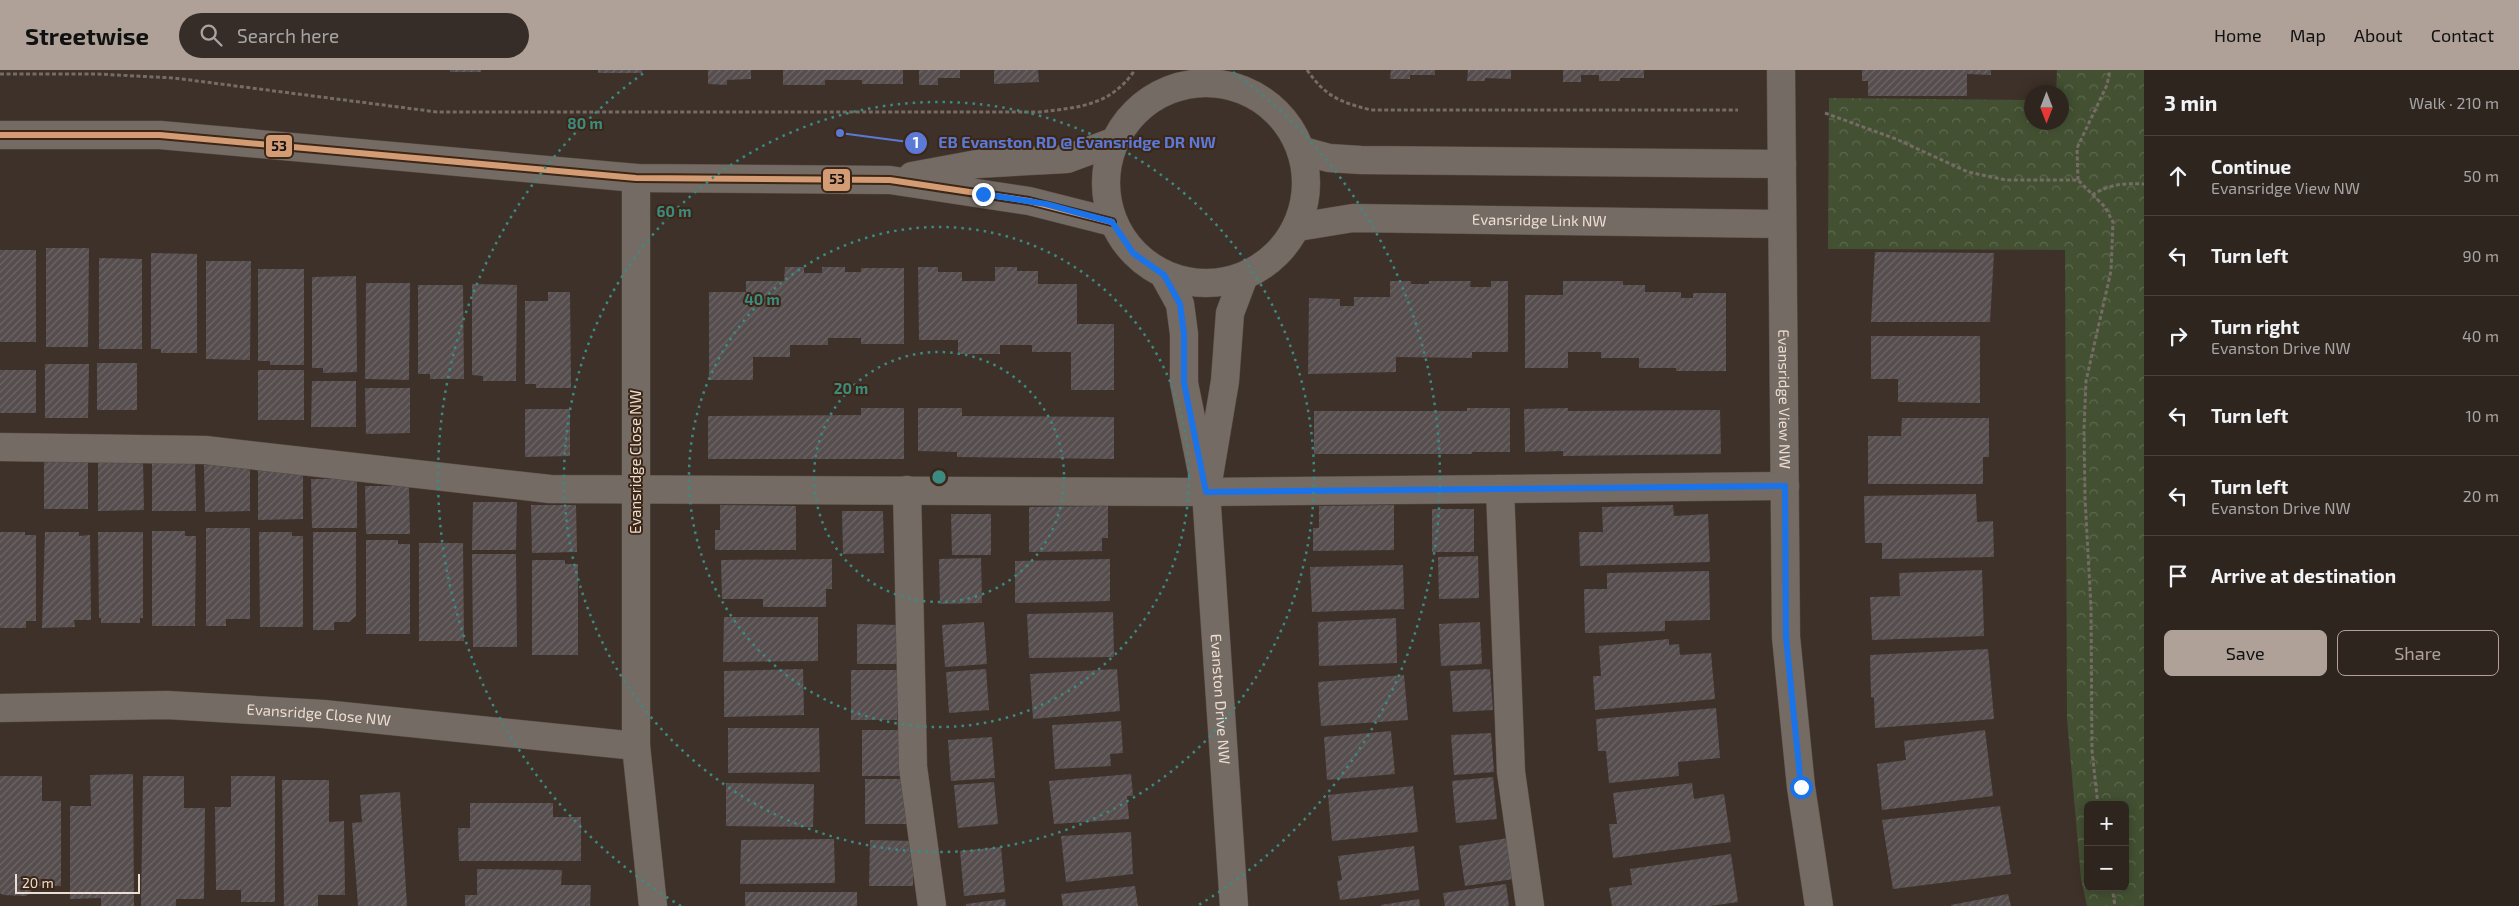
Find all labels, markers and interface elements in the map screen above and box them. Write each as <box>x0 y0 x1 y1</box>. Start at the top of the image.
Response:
search box <box>179 13 529 58</box>
text: Streetwise <box>25 21 149 50</box>
icon: search <box>197 21 225 49</box>
text: Search here <box>237 24 339 47</box>
text: Home <box>2214 24 2262 46</box>
text: Map <box>2290 24 2326 46</box>
text: About <box>2354 24 2403 46</box>
text: Contact <box>2431 24 2494 46</box>
north arrow <box>2024 85 2069 130</box>
text: 3 min <box>2164 90 2217 115</box>
text: Walk · 210 m <box>2409 93 2499 112</box>
text: 80 m <box>567 114 603 132</box>
callout: EB Evanston RD @ Evansridge DR NW <box>903 127 1226 158</box>
text: EB Evanston RD @ Evansridge DR NW <box>938 132 1216 151</box>
text: 1 <box>913 133 919 151</box>
line badge: 53 <box>265 134 293 158</box>
text: 53 <box>271 137 287 154</box>
text: Continue <box>2211 155 2291 178</box>
icon: ahead <box>2164 162 2192 190</box>
text: 50 m <box>2463 166 2499 185</box>
line badge: 53 <box>822 168 851 192</box>
text: 53 <box>829 170 845 187</box>
text: Evansridge View NW <box>2211 178 2360 197</box>
route end <box>972 183 995 206</box>
text: 60 m <box>657 202 691 220</box>
street label: Evansridge Link NW <box>1472 210 1607 230</box>
icon: left <box>2164 242 2192 270</box>
text: Turn left <box>2211 244 2288 267</box>
text: 90 m <box>2463 246 2499 265</box>
text: 40 m <box>744 290 780 308</box>
text: Turn right <box>2211 315 2299 338</box>
icon: right <box>2164 322 2192 350</box>
text: 40 m <box>2462 326 2499 345</box>
street label: Evansridge View NW <box>1775 329 1795 469</box>
text: Evanston Drive NW <box>2211 338 2351 357</box>
text: 20 m <box>834 379 868 397</box>
street label: Evansridge Close NW <box>626 390 644 534</box>
icon: left <box>2164 402 2192 430</box>
text: Turn left <box>2211 404 2288 427</box>
text: 10 m <box>2465 406 2499 425</box>
centre of rings <box>930 468 948 486</box>
text: Turn left <box>2211 475 2288 498</box>
icon: left <box>2164 482 2192 510</box>
text: 20 m <box>2463 486 2499 505</box>
text: Evanston Drive NW <box>2211 498 2351 517</box>
icon: arrive <box>2164 562 2192 590</box>
text: Arrive at destination <box>2211 564 2396 587</box>
button: Save <box>2164 630 2327 676</box>
button: Share <box>2337 630 2499 676</box>
street label: Evanston Drive NW <box>1208 633 1234 765</box>
street label: Evansridge Close NW <box>246 700 392 729</box>
route start <box>1790 776 1813 799</box>
map controls <box>2084 801 2129 891</box>
button: + <box>2084 801 2129 846</box>
button: − <box>2084 846 2129 891</box>
scale bar <box>15 871 140 894</box>
text: 20 m <box>22 874 54 891</box>

